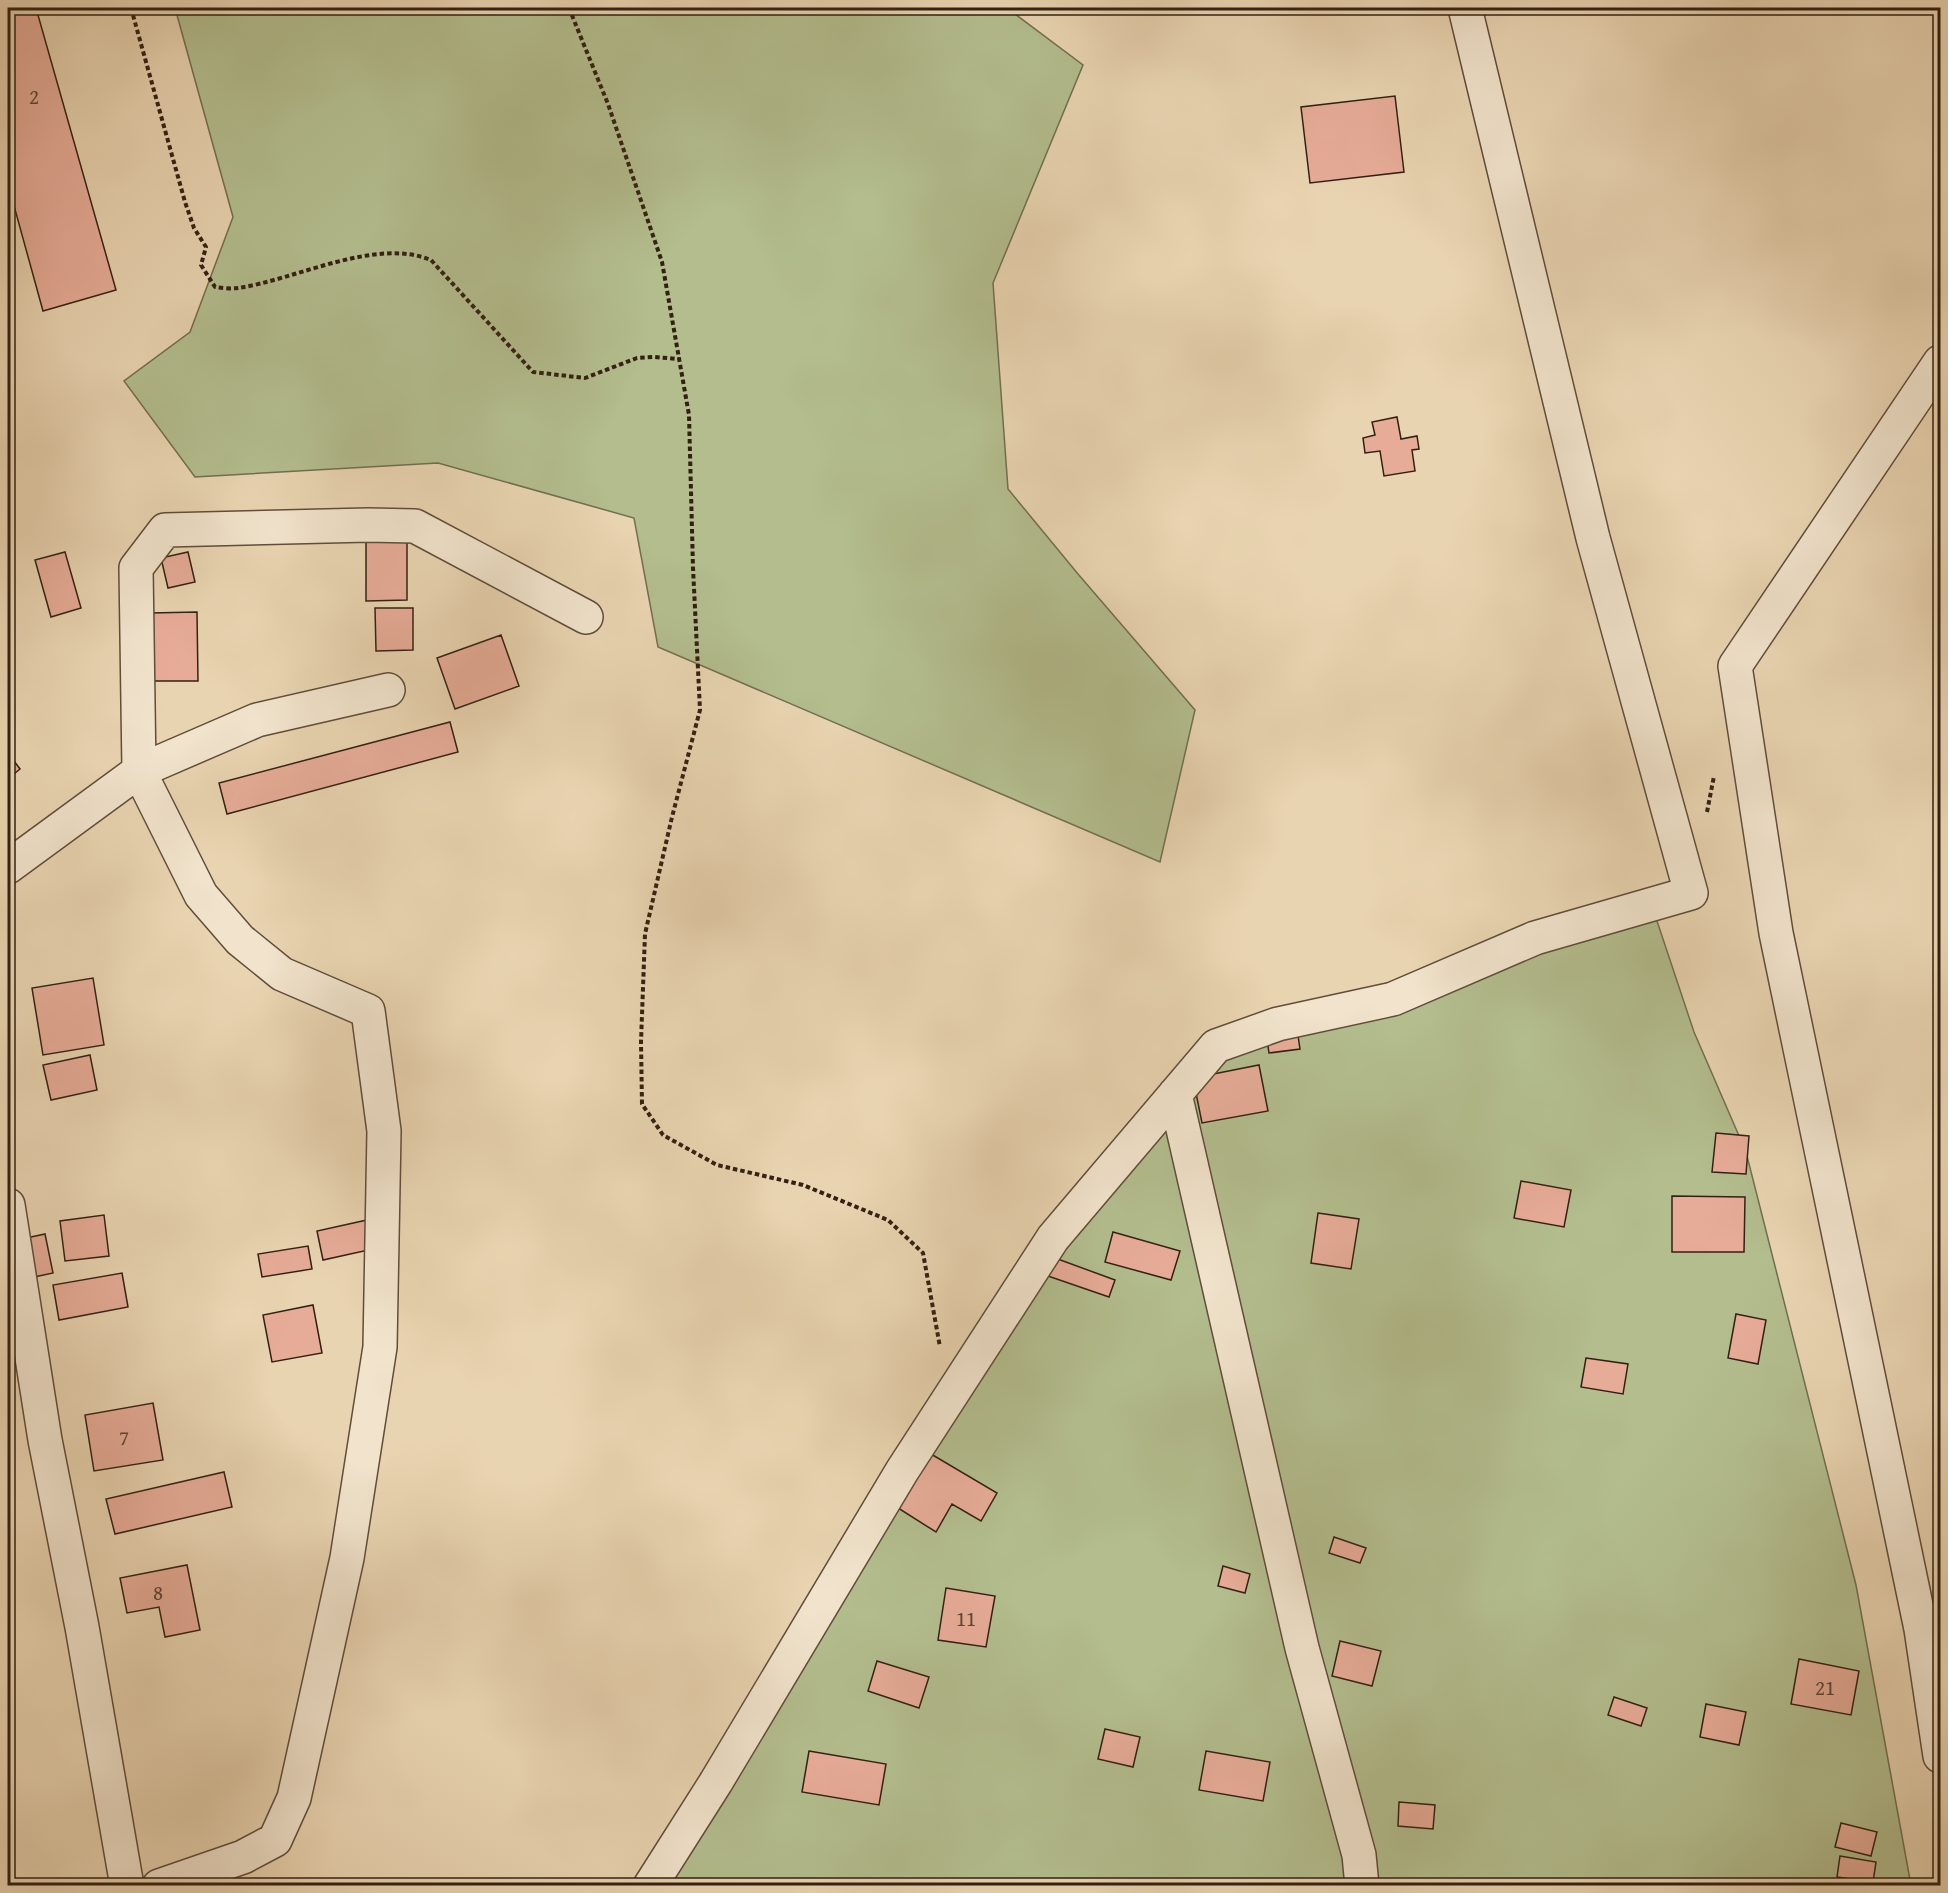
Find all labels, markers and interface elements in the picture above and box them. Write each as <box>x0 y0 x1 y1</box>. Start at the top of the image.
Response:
house number: 2 <box>29 81 39 112</box>
house number: 7 <box>119 1422 129 1453</box>
house number: 8 <box>153 1577 163 1608</box>
house number: 11 <box>956 1603 976 1634</box>
house number: 21 <box>1815 1672 1835 1703</box>

